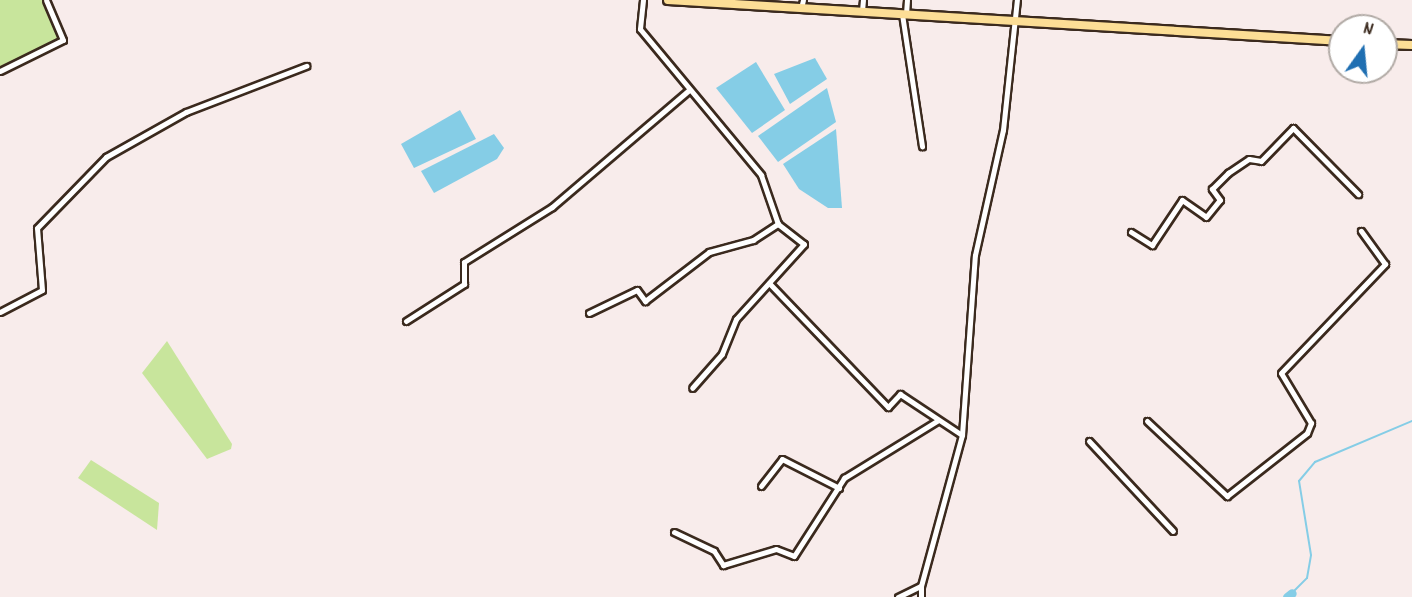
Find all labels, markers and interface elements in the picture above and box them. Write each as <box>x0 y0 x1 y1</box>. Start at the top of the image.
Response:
north arrow <box>1328 14 1398 84</box>
text: N <box>1360 16 1376 44</box>

